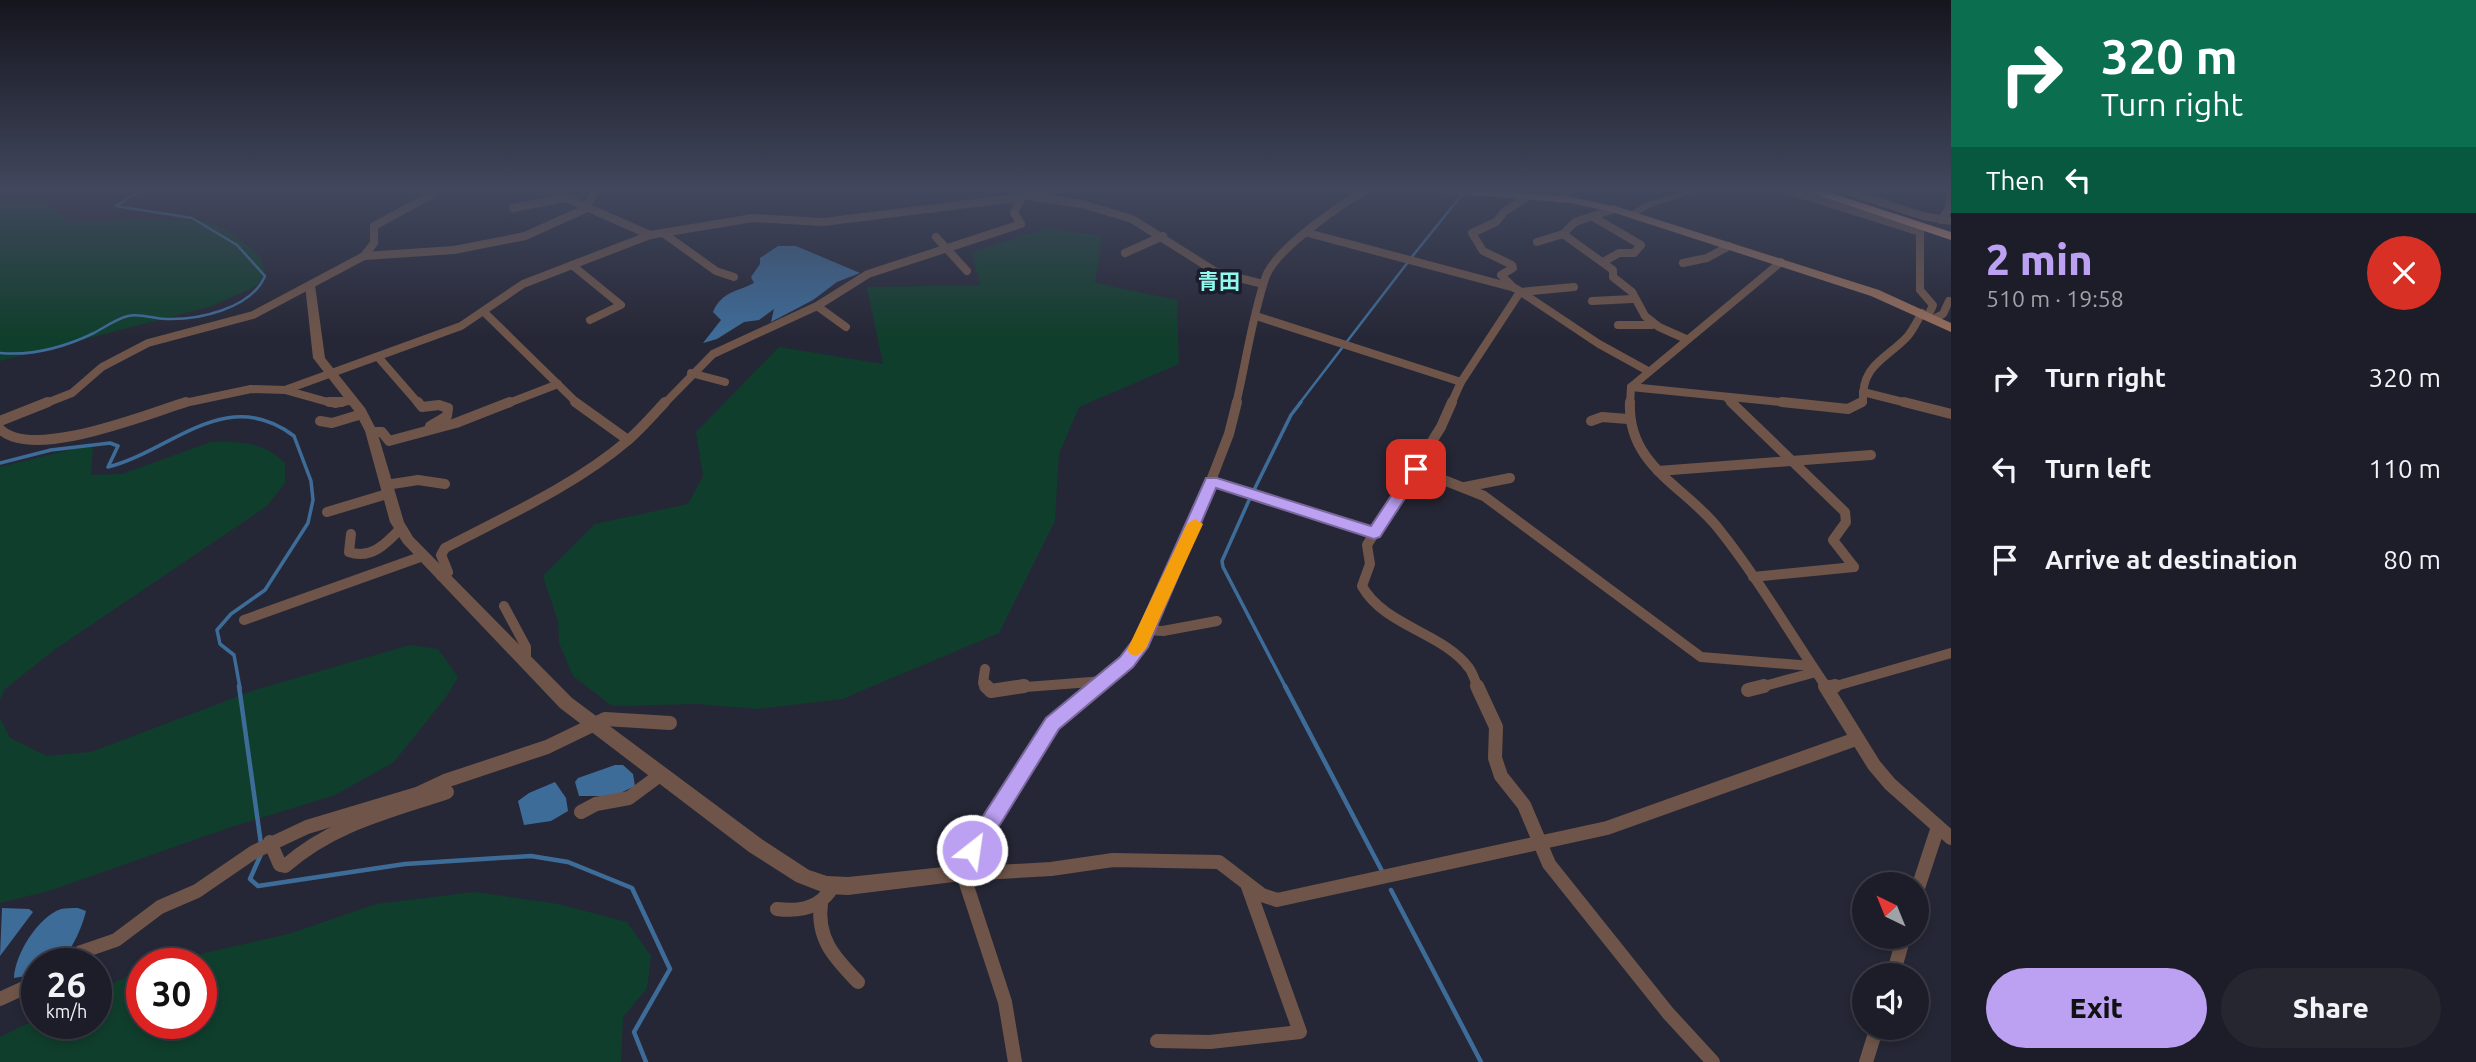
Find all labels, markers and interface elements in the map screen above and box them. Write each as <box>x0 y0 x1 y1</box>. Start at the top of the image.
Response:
icon: right <box>1986 28 2077 119</box>
text: 320 m <box>2101 28 2238 83</box>
text: Turn right <box>2101 86 2243 122</box>
icon: left <box>2059 161 2097 199</box>
text: Then <box>1986 166 2045 195</box>
text: 2 min <box>1986 236 2093 283</box>
button: close <box>2367 236 2441 310</box>
district label: 青田 <box>1198 269 1240 293</box>
text: 510 m · 19:58 <box>1986 286 2124 311</box>
icon: right <box>1986 359 2024 397</box>
text: Turn right <box>2045 363 2166 392</box>
text: 320 m <box>2369 363 2441 392</box>
pin <box>1386 439 1446 499</box>
icon: arrive <box>1397 450 1435 488</box>
icon: left <box>1986 450 2024 488</box>
text: Turn left <box>2045 454 2151 483</box>
text: 110 m <box>2369 454 2441 483</box>
icon: arrive <box>1986 541 2024 579</box>
text: Arrive at destination <box>2045 545 2298 574</box>
text: 80 m <box>2383 545 2441 574</box>
position arrow <box>935 813 1009 887</box>
north arrow <box>1852 872 1928 948</box>
map controls <box>1852 872 1929 1040</box>
speed limit sign: 30 <box>126 948 217 1039</box>
button: sound <box>1852 963 1929 1040</box>
text: 26 <box>47 964 86 1004</box>
button: Exit <box>1986 968 2207 1048</box>
button: Share <box>2221 968 2441 1048</box>
text: km/h <box>46 1001 87 1021</box>

